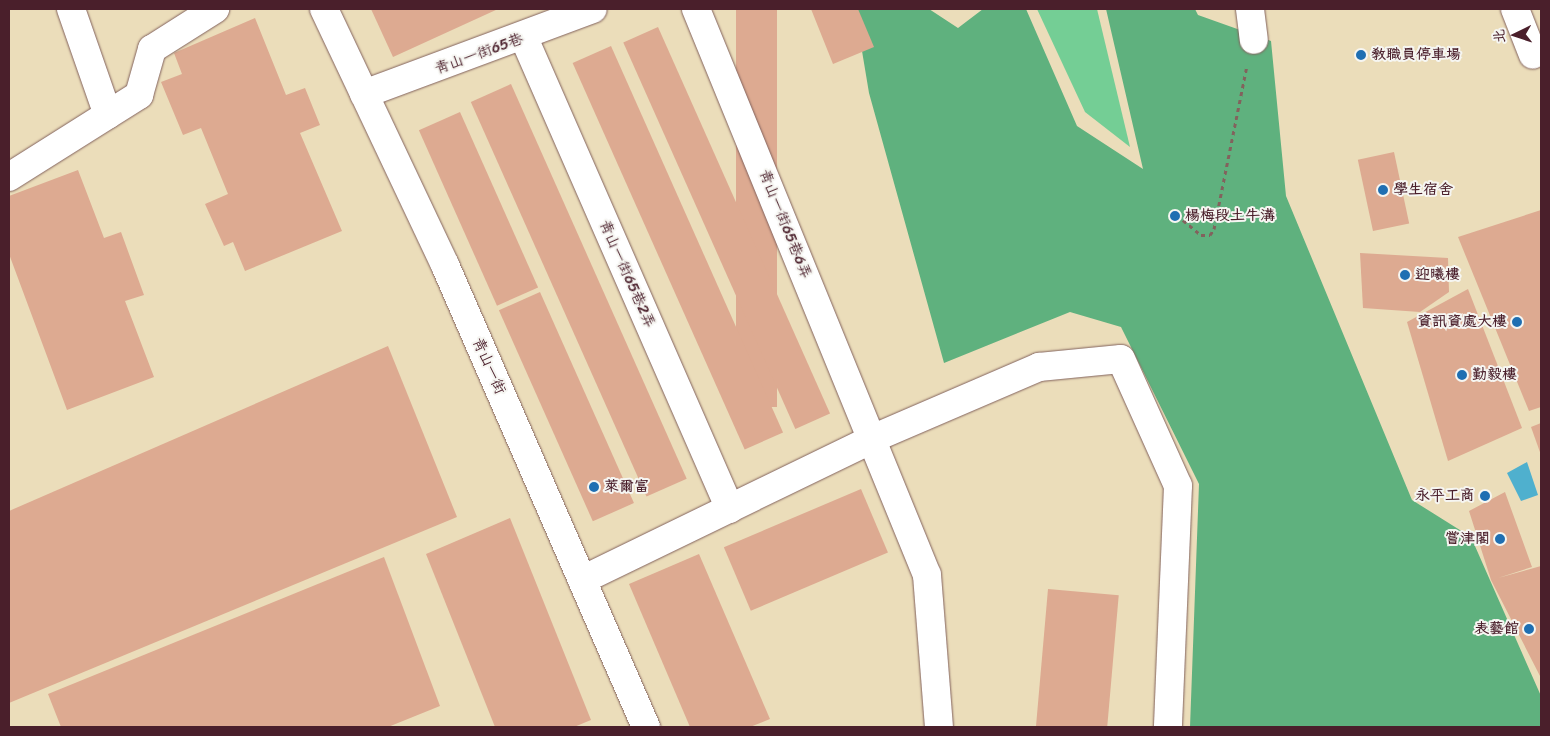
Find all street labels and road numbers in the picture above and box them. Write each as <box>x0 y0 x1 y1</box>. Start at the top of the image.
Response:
street label: 青山一街65巷 <box>432 30 526 78</box>
street label: 青山一街65巷6弄 <box>755 167 815 281</box>
street label: 青山一街65巷2弄 <box>595 217 659 331</box>
street label: 青山一街 <box>469 335 509 397</box>

